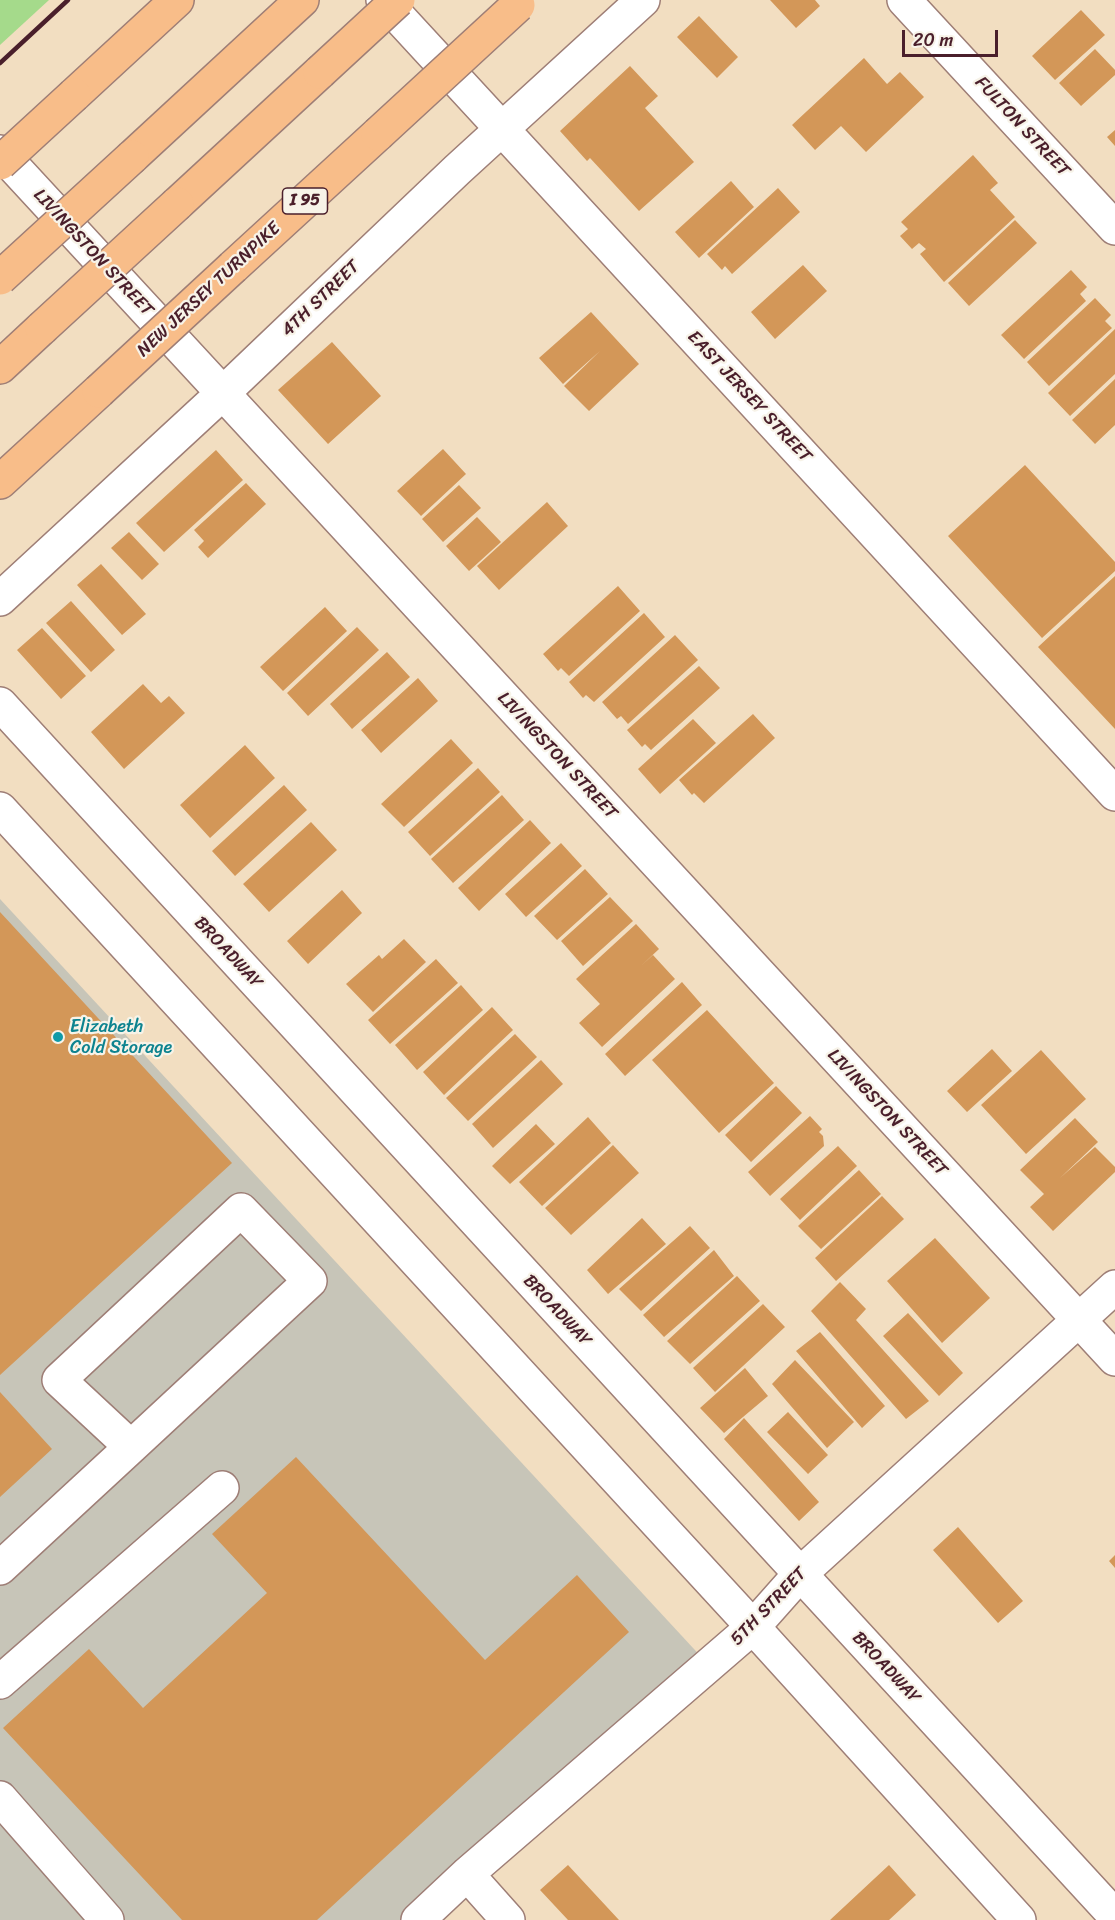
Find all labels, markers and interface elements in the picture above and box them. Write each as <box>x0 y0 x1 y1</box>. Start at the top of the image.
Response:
scale bar <box>905 18 1001 56</box>
text: 20 m <box>913 24 953 56</box>
street label: FULTON STREET <box>970 72 1074 182</box>
street label: LIVINGSTON STREET <box>28 185 158 321</box>
road number: I 95 <box>282 188 328 214</box>
street label: NEW JERSEY TURNPIKE <box>133 218 285 362</box>
street label: 4TH STREET <box>277 256 365 342</box>
street label: EAST JERSEY STREET <box>682 327 816 467</box>
street label: LIVINGSTON STREET <box>492 688 622 824</box>
street label: BROADWAY <box>189 913 267 993</box>
place label: Elizabeth Cold Storage <box>70 1016 172 1058</box>
marker: Elizabeth Cold Storage <box>51 1030 65 1044</box>
street label: LIVINGSTON STREET <box>822 1045 952 1181</box>
street label: BROADWAY <box>518 1271 596 1351</box>
street label: 5TH STREET <box>726 1564 812 1650</box>
street label: BROADWAY <box>847 1628 925 1708</box>

